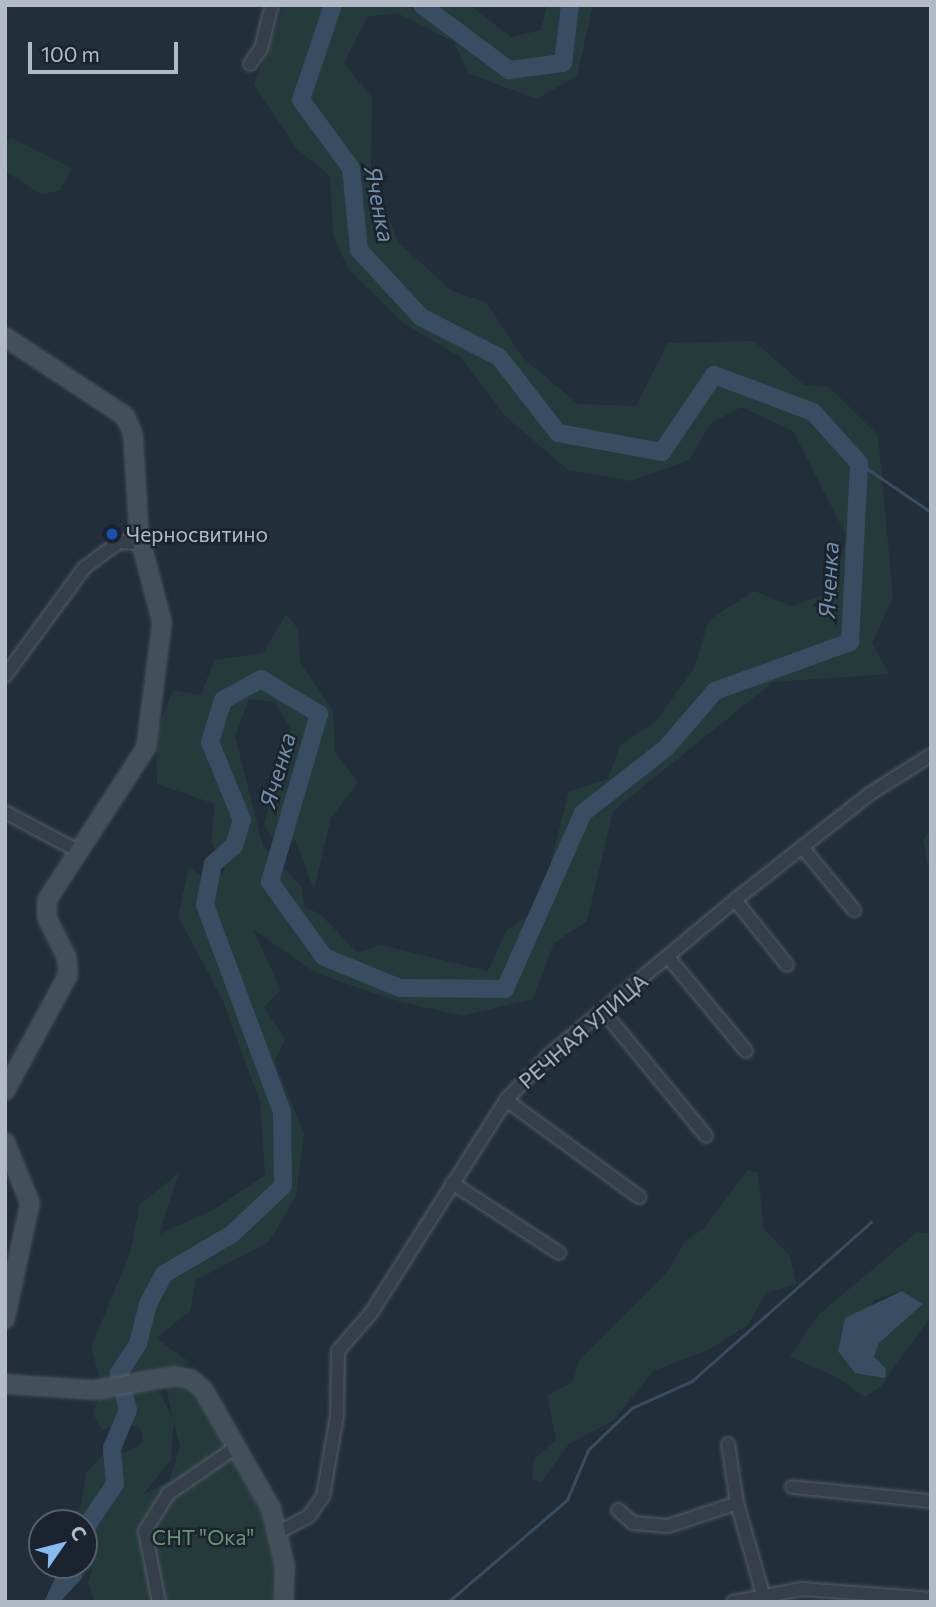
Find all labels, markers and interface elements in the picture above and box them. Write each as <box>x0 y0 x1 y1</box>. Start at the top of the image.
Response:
scale bar <box>32 28 182 72</box>
text: 100 m <box>41 41 100 66</box>
water label: Яченка <box>359 164 401 244</box>
place label: Черносвитино <box>126 521 268 547</box>
marker: Черносвитино <box>104 526 120 542</box>
water label: Яченка <box>812 541 844 619</box>
water label: Яченка <box>253 729 301 811</box>
street label: РЕЧНАЯ УЛИЦА <box>513 968 653 1094</box>
north arrow <box>28 1509 98 1579</box>
text: С <box>66 1521 92 1545</box>
park label: СНТ "Ока" <box>152 1524 254 1550</box>

